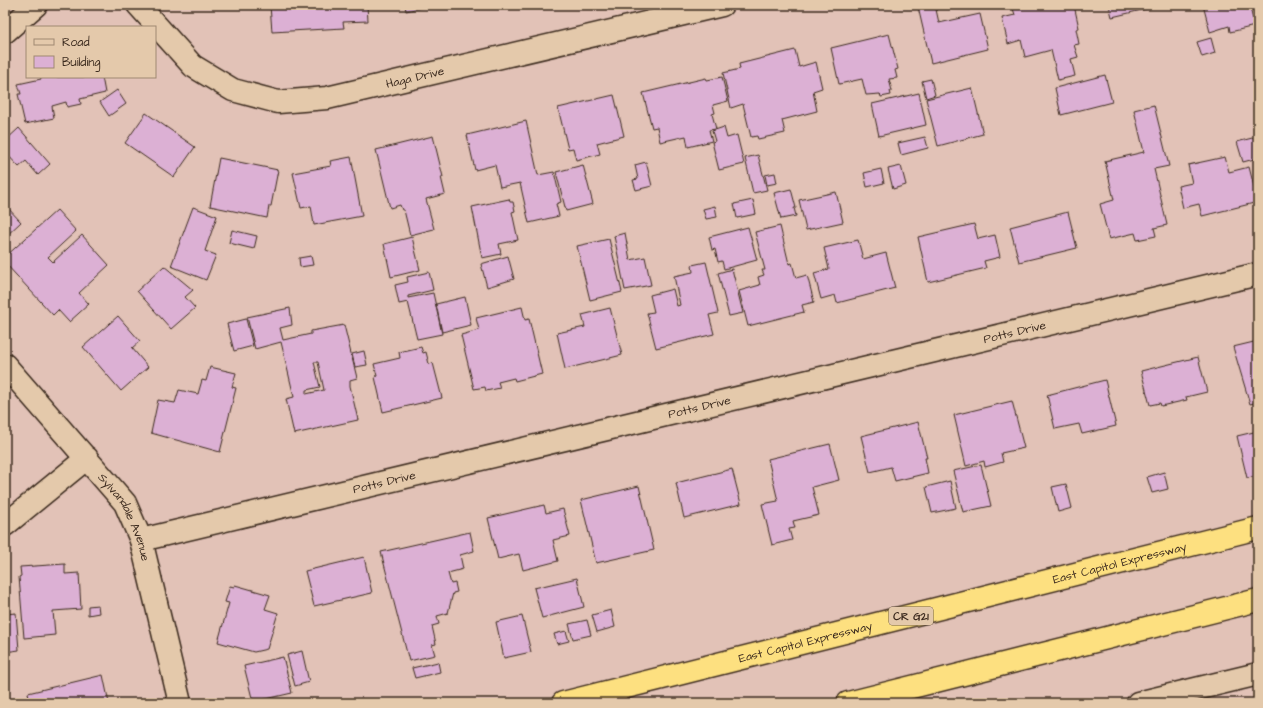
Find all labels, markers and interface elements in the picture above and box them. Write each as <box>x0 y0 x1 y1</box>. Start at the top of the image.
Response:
legend <box>26 26 156 78</box>
text: Road <box>62 34 90 51</box>
text: Building <box>62 54 100 72</box>
street label: Haga Drive <box>384 62 446 92</box>
street label: Potts Drive <box>982 316 1048 348</box>
street label: Potts Drive <box>666 391 733 423</box>
street label: Potts Drive <box>351 466 418 498</box>
street label: Sylvandale Avenue <box>94 469 154 563</box>
street label: East Capitol Expressway <box>1051 538 1189 588</box>
road number: CR G21 <box>889 607 933 625</box>
street label: East Capitol Expressway <box>737 617 875 667</box>

